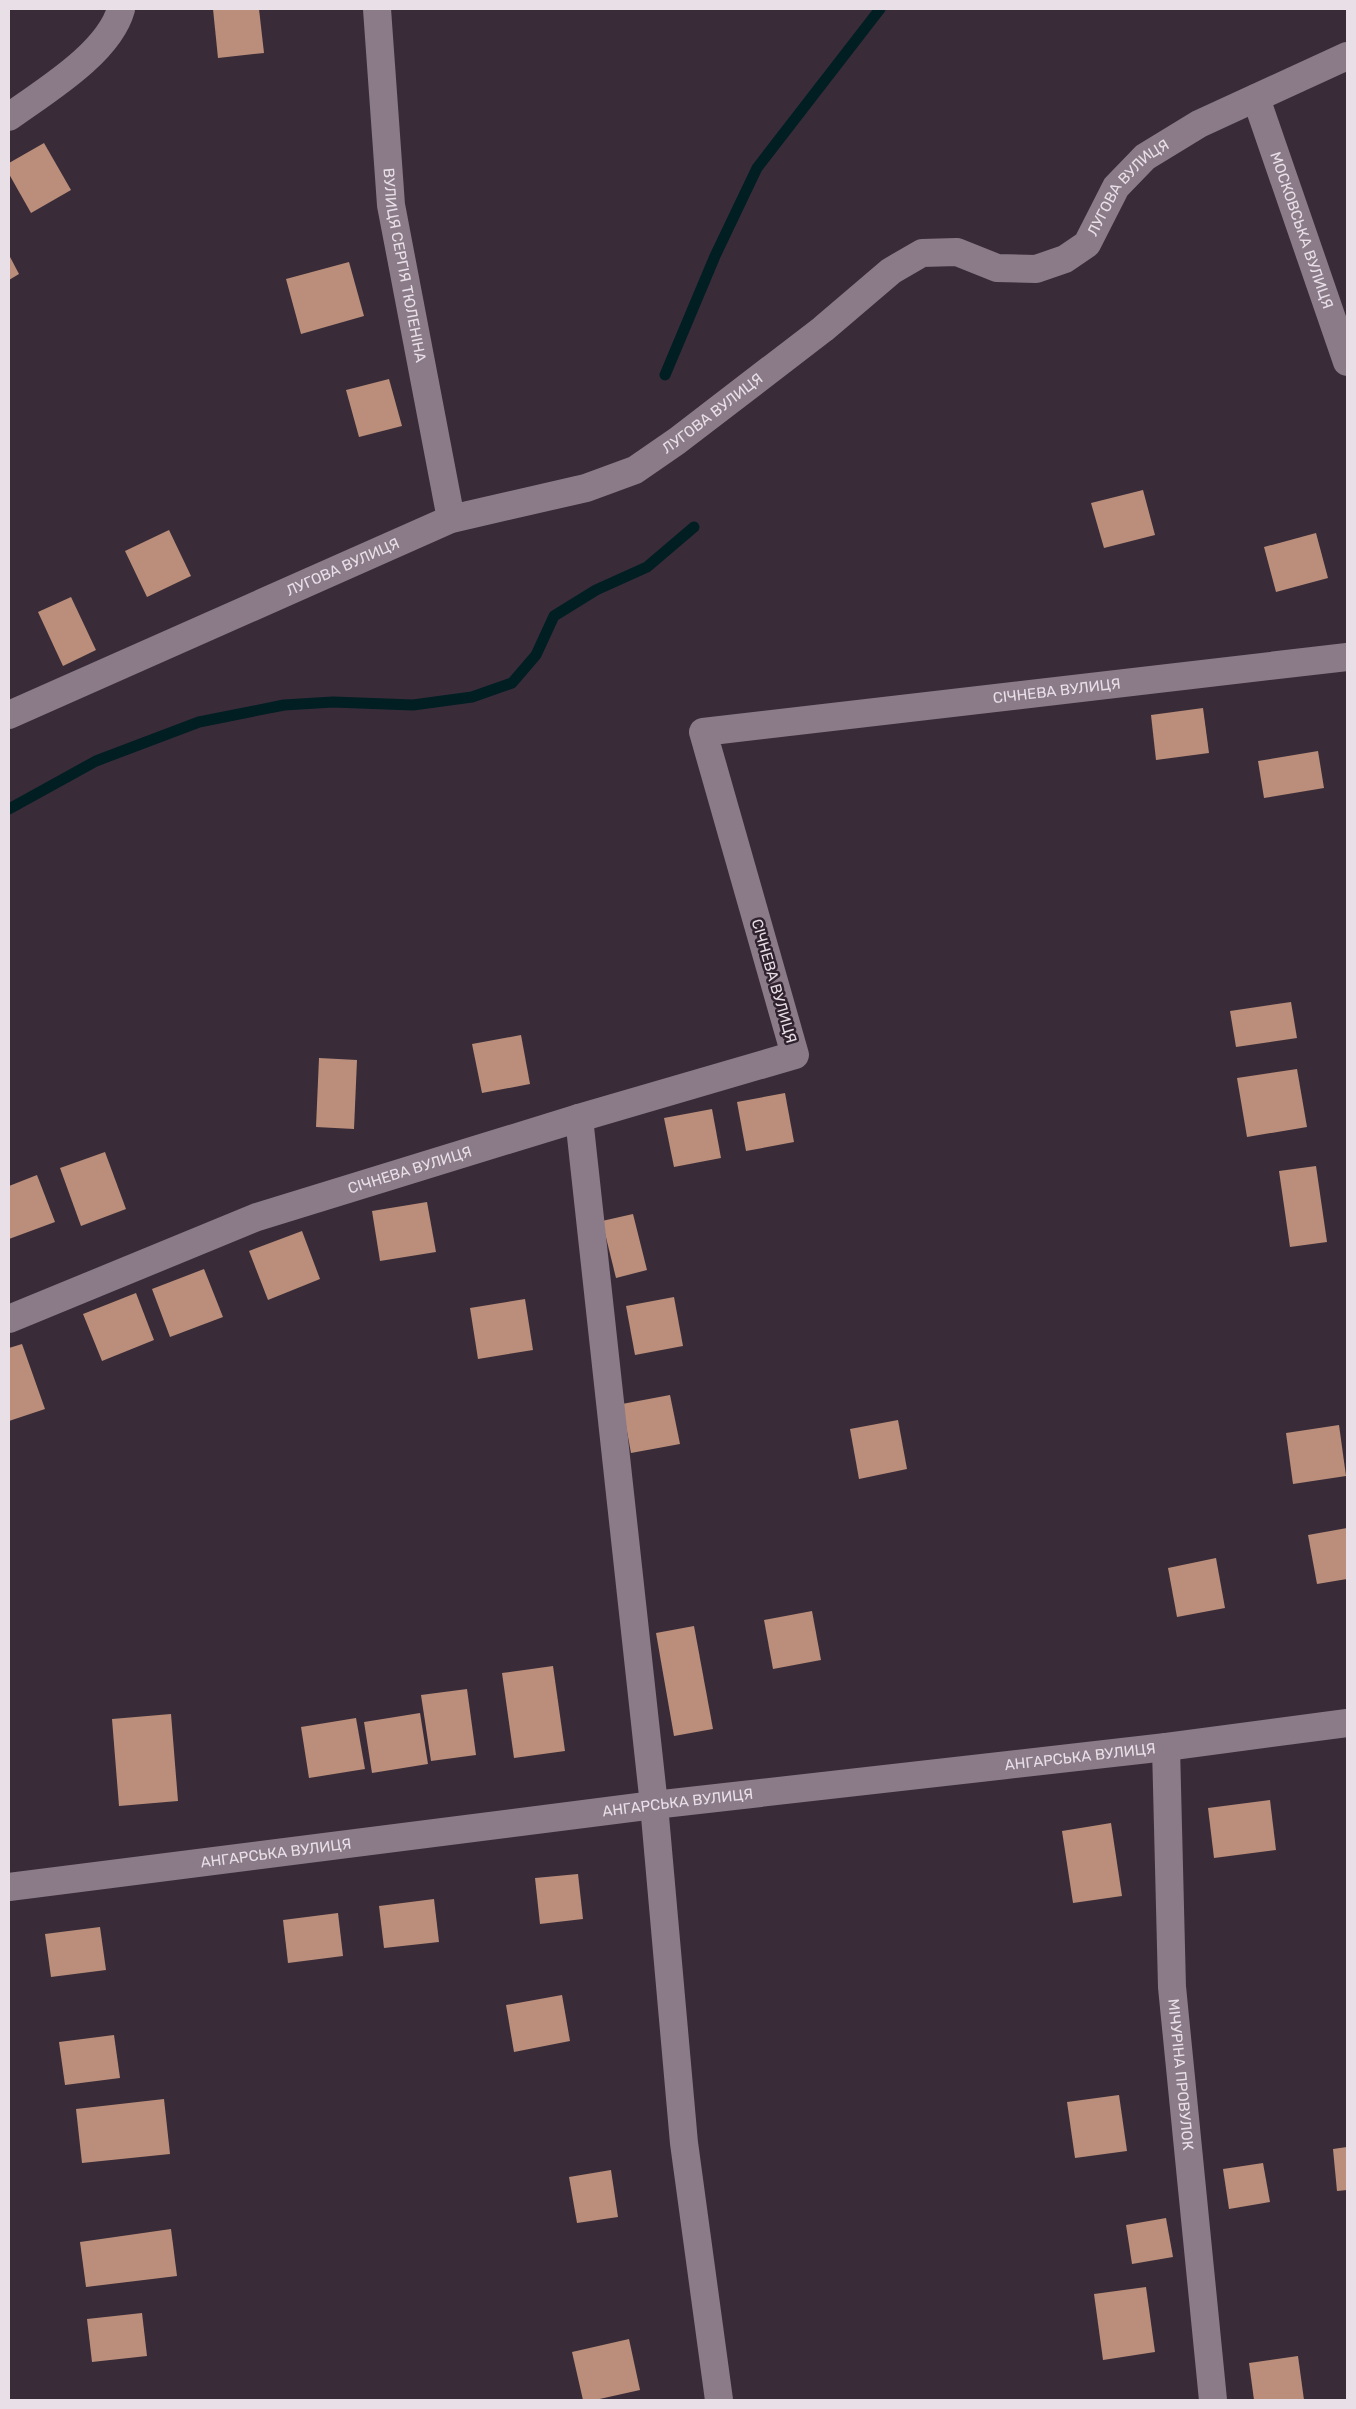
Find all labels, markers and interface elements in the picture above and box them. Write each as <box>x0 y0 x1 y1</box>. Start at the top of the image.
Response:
street label: ЛУГОВА ВУЛИЦЯ <box>1084 136 1172 239</box>
street label: МОСКОВСЬКА ВУЛИЦЯ <box>1266 150 1337 311</box>
street label: ВУЛИЦЯ СЕРГІЯ ТЮЛЕНІНА <box>379 167 430 364</box>
street label: ЛУГОВА ВУЛИЦЯ <box>658 369 766 458</box>
street label: ЛУГОВА ВУЛИЦЯ <box>283 534 402 600</box>
street label: СІЧНЕВА ВУЛИЦЯ <box>992 674 1122 707</box>
street label: СІЧНЕВА ВУЛИЦЯ <box>748 917 800 1045</box>
street label: СІЧНЕВА ВУЛИЦЯ <box>346 1143 474 1198</box>
street label: АНГАРСЬКА ВУЛИЦЯ <box>1004 1739 1157 1774</box>
street label: АНГАРСЬКА ВУЛИЦЯ <box>601 1785 754 1820</box>
street label: АНГАРСЬКА ВУЛИЦЯ <box>199 1835 352 1872</box>
street label: МІЧУРІНА ПРОВУЛОК <box>1164 1998 1197 2151</box>

